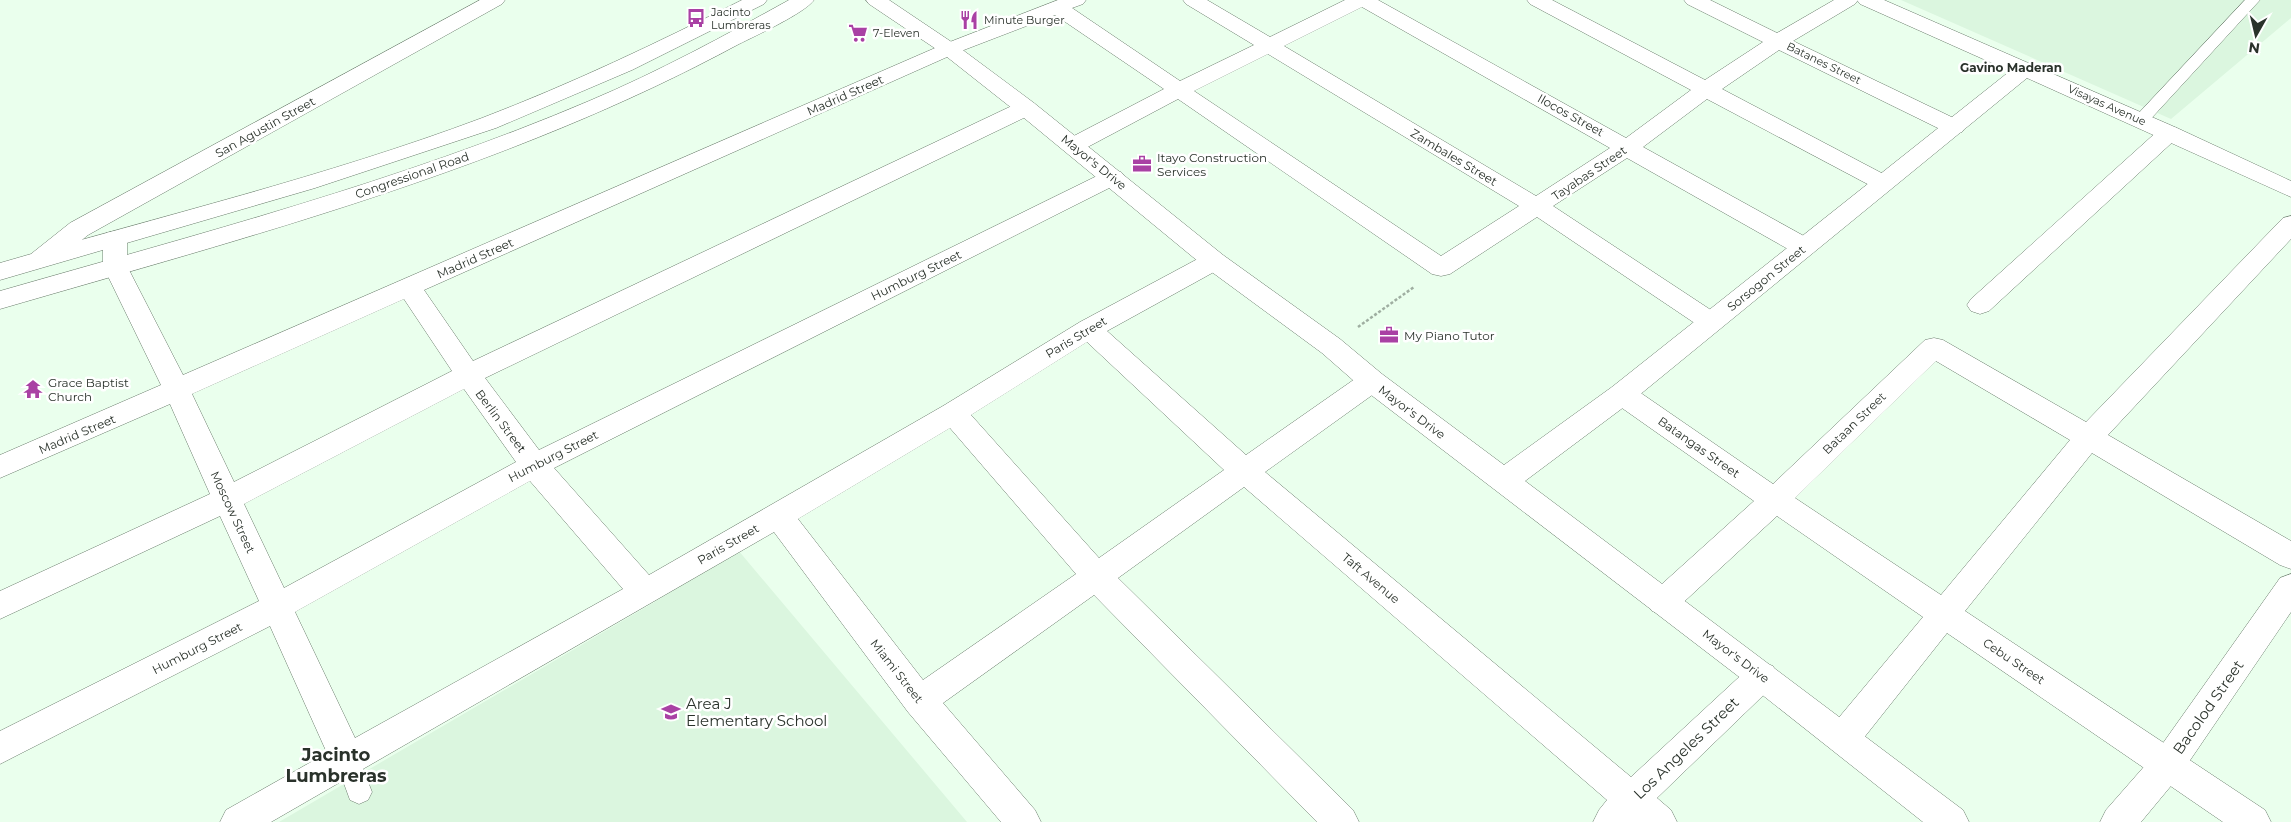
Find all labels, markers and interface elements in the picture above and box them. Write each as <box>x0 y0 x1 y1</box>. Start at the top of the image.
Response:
place label: Jacinto Lumbreras <box>710 5 771 32</box>
bus stop icon: Jacinto Lumbreras <box>685 7 707 29</box>
restaurant icon: Minute Burger <box>958 9 980 31</box>
north arrow <box>2231 10 2281 60</box>
place label: Minute Burger <box>984 13 1065 27</box>
supermarket icon: 7-Eleven <box>847 22 869 44</box>
place label: 7-Eleven <box>873 26 920 40</box>
text: N <box>2247 38 2261 58</box>
street label: Batanes Street <box>1784 39 1864 87</box>
district label: Gavino Maderan <box>1960 60 2062 75</box>
street label: Madrid Street <box>804 71 886 119</box>
street label: Visayas Avenue <box>2066 82 2149 129</box>
street label: Ilocos Street <box>1535 91 1607 140</box>
street label: San Agustin Street <box>212 93 318 161</box>
street label: Zambales Street <box>1408 125 1500 189</box>
street label: Mayor's Drive <box>1058 131 1130 193</box>
street label: Tayabas Street <box>1549 142 1629 204</box>
street label: Congressional Road <box>353 148 471 202</box>
place label: Itayo Construction Services <box>1157 150 1267 179</box>
office icon: Itayo Construction Services <box>1131 153 1153 175</box>
street label: Madrid Street <box>434 234 516 282</box>
street label: Sorsogon Street <box>1724 242 1808 314</box>
street label: Humburg Street <box>868 246 964 303</box>
street label: Paris Street <box>1043 313 1109 361</box>
office icon: My Piano Tutor <box>1378 324 1400 346</box>
place label: My Piano Tutor <box>1404 328 1495 343</box>
place label: Grace Baptist Church <box>48 375 129 404</box>
temple icon: Grace Baptist Church <box>22 378 44 400</box>
street label: Mayor's Drive <box>1376 382 1448 442</box>
street label: Berlin Street <box>472 387 530 456</box>
street label: Bataan Street <box>1819 389 1889 457</box>
street label: Madrid Street <box>36 411 118 457</box>
street label: Batangas Street <box>1655 413 1743 481</box>
street label: Humburg Street <box>505 427 601 485</box>
street label: Moscow Street <box>207 469 259 556</box>
street label: Paris Street <box>694 520 762 568</box>
street label: Taft Avenue <box>1339 549 1403 607</box>
street label: Humburg Street <box>149 619 245 677</box>
street label: Mayor's Drive <box>1700 626 1772 686</box>
street label: Cebu Street <box>1980 635 2048 687</box>
street label: Miami Street <box>867 636 927 706</box>
street label: Bacolod Street <box>2168 656 2248 758</box>
street label: Los Angeles Street <box>1629 693 1743 803</box>
place label: Area J Elementary School <box>686 694 827 730</box>
school or university icon: Area J Elementary School <box>660 701 682 723</box>
district label: Jacinto Lumbreras <box>285 744 387 787</box>

